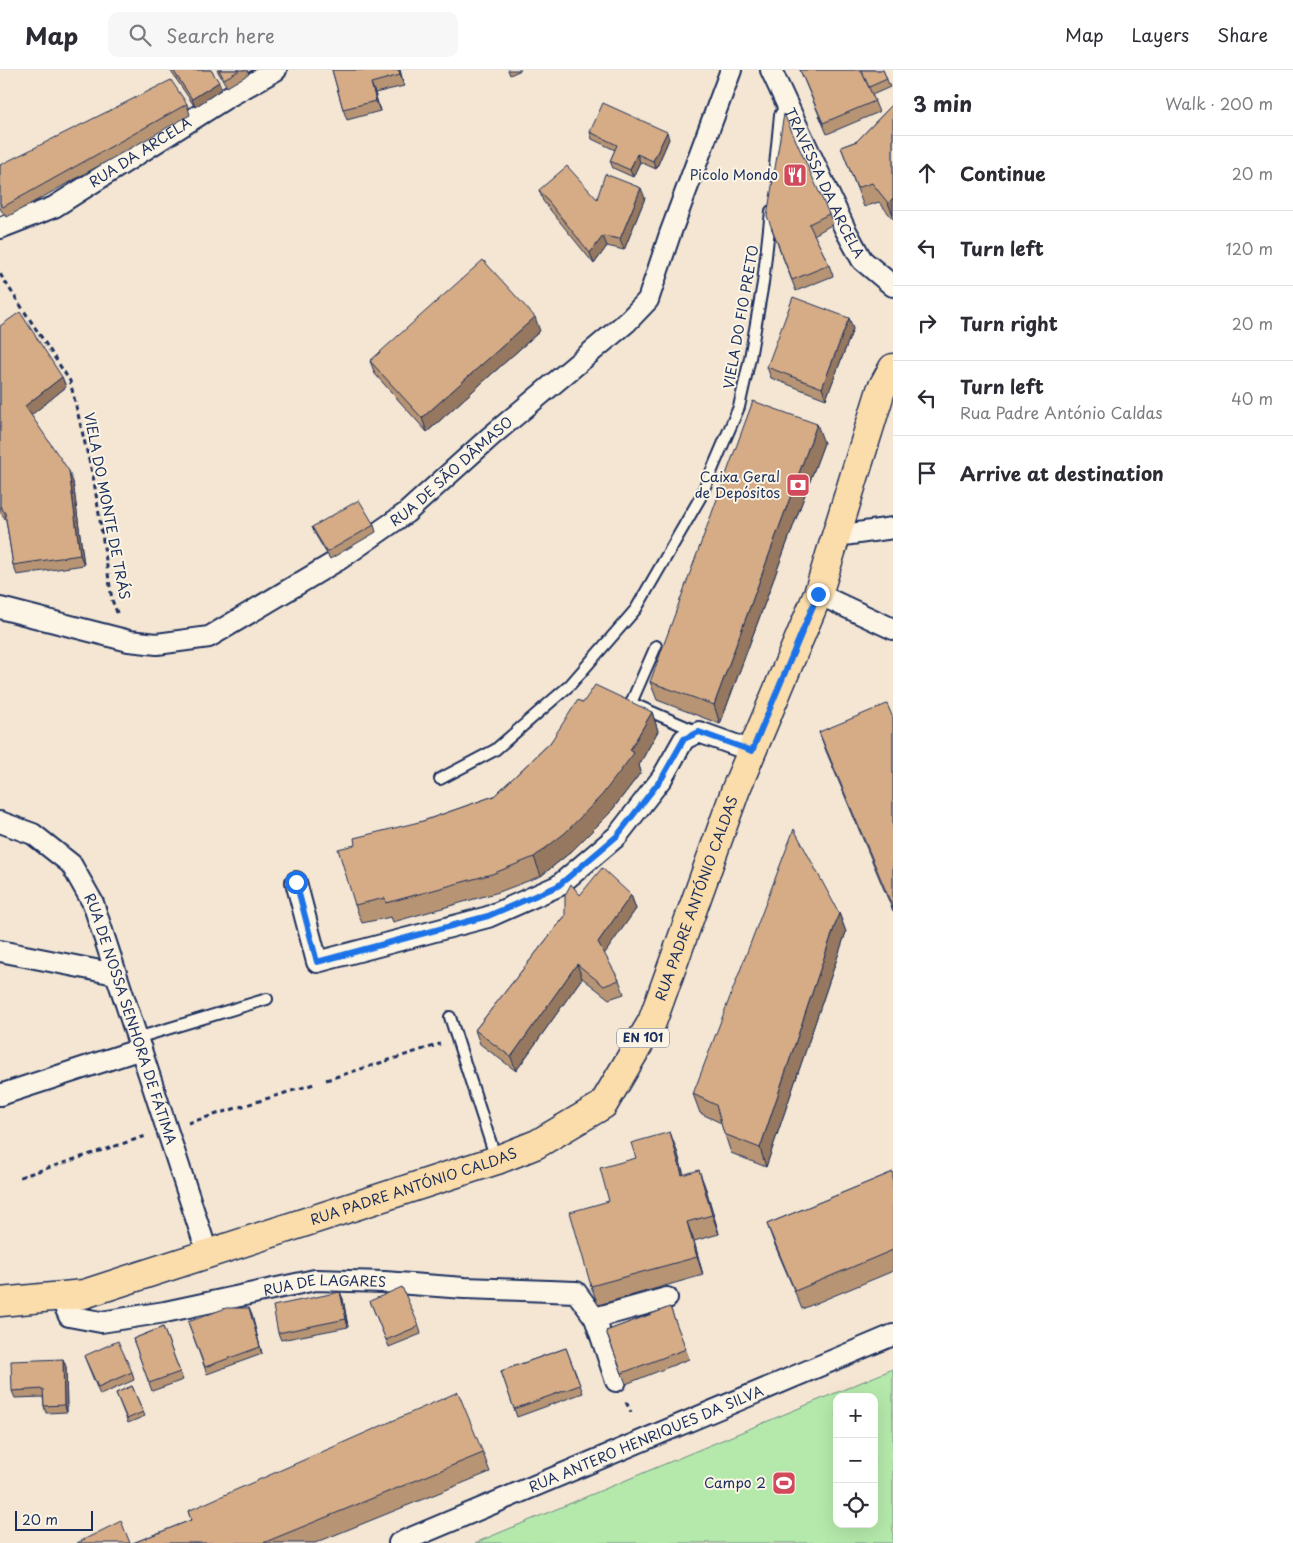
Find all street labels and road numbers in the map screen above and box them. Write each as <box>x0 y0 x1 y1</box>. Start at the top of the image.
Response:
street label: TRAVESSA DA ARCELA <box>780 104 870 262</box>
street label: RUA DA ARCELA <box>85 111 196 192</box>
street label: VIELA DO FIO PRETO <box>718 243 764 391</box>
street label: VIELA DO MONTE DE TRÁS <box>79 410 136 601</box>
street label: RUA DE SÃO DÂMASO <box>385 411 517 531</box>
street label: RUA PADRE ANTÓNIO CALDAS <box>649 793 743 1004</box>
street label: RUA DE NOSSA SENHORA DE FÁTIMA <box>79 889 182 1147</box>
road number: EN 101 <box>617 1028 669 1048</box>
street label: RUA PADRE ANTÓNIO CALDAS <box>307 1142 520 1230</box>
street label: RUA DE LAGARES <box>261 1269 387 1301</box>
street label: RUA ANTERO HENRIQUES DA SILVA <box>525 1380 767 1497</box>

